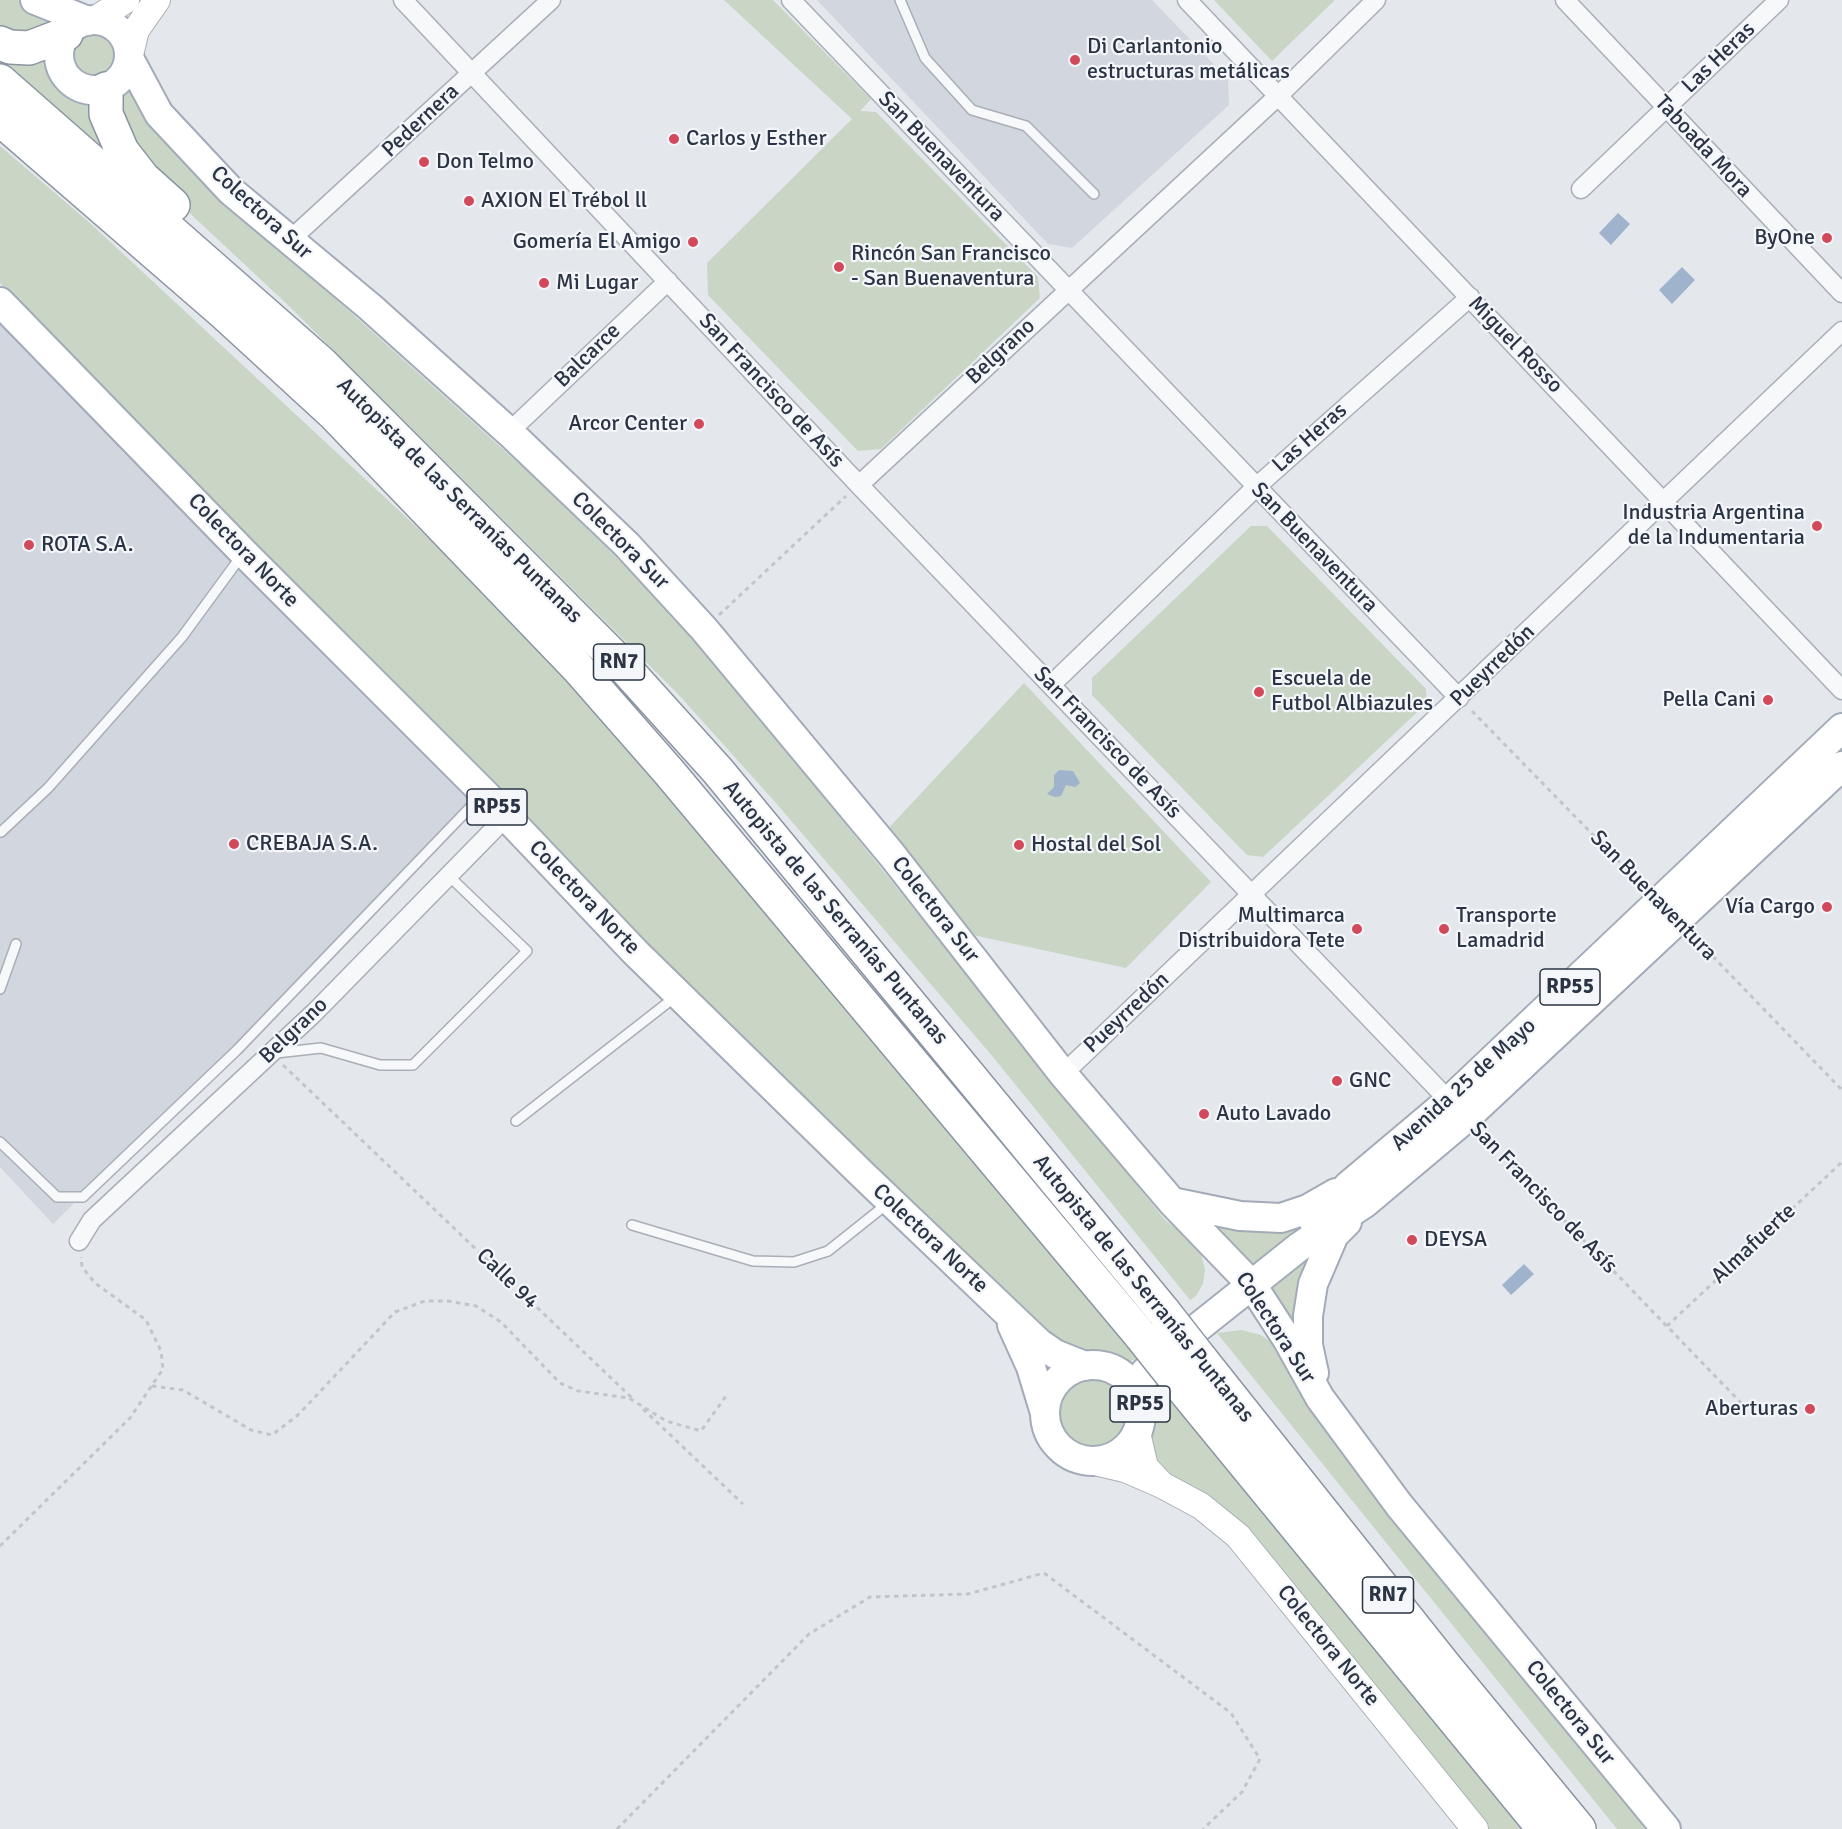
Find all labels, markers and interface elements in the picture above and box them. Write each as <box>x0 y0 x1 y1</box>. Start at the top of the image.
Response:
street label: Las Heras <box>1677 17 1761 99</box>
place label: Di Carlantonio estructuras metálicas <box>1087 34 1290 86</box>
marker: Di Carlantonio estructuras metálicas <box>1068 53 1082 67</box>
street label: Pedernera <box>377 79 465 163</box>
street label: San Buenaventura <box>872 86 1010 228</box>
street label: Taboada Mora <box>1649 90 1757 204</box>
place label: Carlos y Esther <box>686 126 827 152</box>
marker: Carlos y Esther <box>667 132 681 146</box>
place label: Don Telmo <box>436 149 534 175</box>
marker: Don Telmo <box>417 155 431 169</box>
street label: Colectora Sur <box>205 161 317 265</box>
place label: AXION El Trébol ll <box>481 188 647 214</box>
marker: AXION El Trébol ll <box>462 194 476 208</box>
place label: ByOne <box>1754 225 1815 251</box>
place label: Gomería El Amigo <box>513 229 681 255</box>
marker: ByOne <box>1820 231 1834 245</box>
marker: Gomería El Amigo <box>686 235 700 249</box>
place label: Rincón San Francisco - San Buenaventura <box>851 241 1051 292</box>
marker: Rincón San Francisco - San Buenaventura <box>832 260 846 274</box>
place label: Mi Lugar <box>556 270 638 296</box>
marker: Mi Lugar <box>537 276 551 290</box>
street label: Miguel Rosso <box>1462 291 1568 399</box>
street label: San Francisco de Asís <box>693 308 849 474</box>
street label: Belgrano <box>961 313 1041 391</box>
street label: Balcarce <box>550 318 626 394</box>
street label: Autopista de las Serranías Puntanas <box>331 373 587 629</box>
street label: Las Heras <box>1267 398 1353 478</box>
place label: Arcor Center <box>569 411 687 437</box>
marker: Arcor Center <box>692 417 706 431</box>
street label: San Buenaventura <box>1245 477 1383 619</box>
street label: Colectora Sur <box>566 487 674 595</box>
street label: Colectora Norte <box>182 488 304 614</box>
place label: Industria Argentina de la Indumentaria <box>1622 500 1805 552</box>
marker: Industria Argentina de la Indumentaria <box>1810 519 1824 533</box>
place label: ROTA S.A. <box>41 532 134 558</box>
marker: ROTA S.A. <box>22 538 36 552</box>
street label: Pueyrredón <box>1445 619 1541 713</box>
road number: RN7 <box>594 644 644 680</box>
street label: San Francisco de Asís <box>1028 661 1186 825</box>
place label: Escuela de Futbol Albiazules <box>1271 666 1433 718</box>
marker: Escuela de Futbol Albiazules <box>1252 685 1266 699</box>
place label: Pella Cani <box>1662 687 1756 713</box>
marker: Pella Cani <box>1761 693 1775 707</box>
street label: Autopista de las Serranías Puntanas <box>717 776 953 1050</box>
road number: RP55 <box>467 789 527 825</box>
street label: San Buenaventura <box>1584 825 1722 967</box>
place label: CREBAJA S.A. <box>246 831 378 857</box>
place label: Hostal del Sol <box>1031 832 1161 858</box>
street label: Colectora Norte <box>523 835 645 961</box>
marker: CREBAJA S.A. <box>227 837 241 851</box>
marker: Hostal del Sol <box>1012 838 1026 852</box>
street label: Colectora Sur <box>885 852 985 968</box>
place label: Vía Cargo <box>1725 894 1815 920</box>
marker: Vía Cargo <box>1820 900 1834 914</box>
place label: Multimarca Distribuidora Tete <box>1178 903 1345 954</box>
place label: Transporte Lamadrid <box>1456 903 1557 954</box>
marker: Multimarca Distribuidora Tete <box>1350 922 1364 936</box>
marker: Transporte Lamadrid <box>1437 922 1451 936</box>
street label: Pueyrredón <box>1079 967 1175 1059</box>
road number: RP55 <box>1540 969 1600 1005</box>
street label: Belgrano <box>254 992 334 1070</box>
street label: Avenida 25 de Mayo <box>1386 1013 1542 1157</box>
place label: GNC <box>1349 1068 1391 1094</box>
marker: GNC <box>1330 1074 1344 1088</box>
place label: Auto Lavado <box>1216 1101 1331 1127</box>
marker: Auto Lavado <box>1197 1107 1211 1121</box>
street label: San Francisco de Asís <box>1464 1116 1622 1280</box>
street label: Autopista de las Serranías Puntanas <box>1027 1150 1259 1428</box>
street label: Colectora Norte <box>867 1179 993 1299</box>
street label: Almafuerte <box>1706 1198 1802 1290</box>
place label: DEYSA <box>1424 1227 1487 1253</box>
marker: DEYSA <box>1405 1233 1419 1247</box>
street label: Calle 94 <box>470 1243 544 1315</box>
street label: Colectora Sur <box>1229 1267 1321 1389</box>
road number: RP55 <box>1110 1386 1170 1422</box>
place label: Aberturas <box>1705 1396 1798 1422</box>
marker: Aberturas <box>1803 1402 1817 1416</box>
road number: RN7 <box>1362 1577 1414 1613</box>
street label: Colectora Norte <box>1271 1580 1385 1712</box>
street label: Colectora Sur <box>1520 1655 1620 1771</box>

